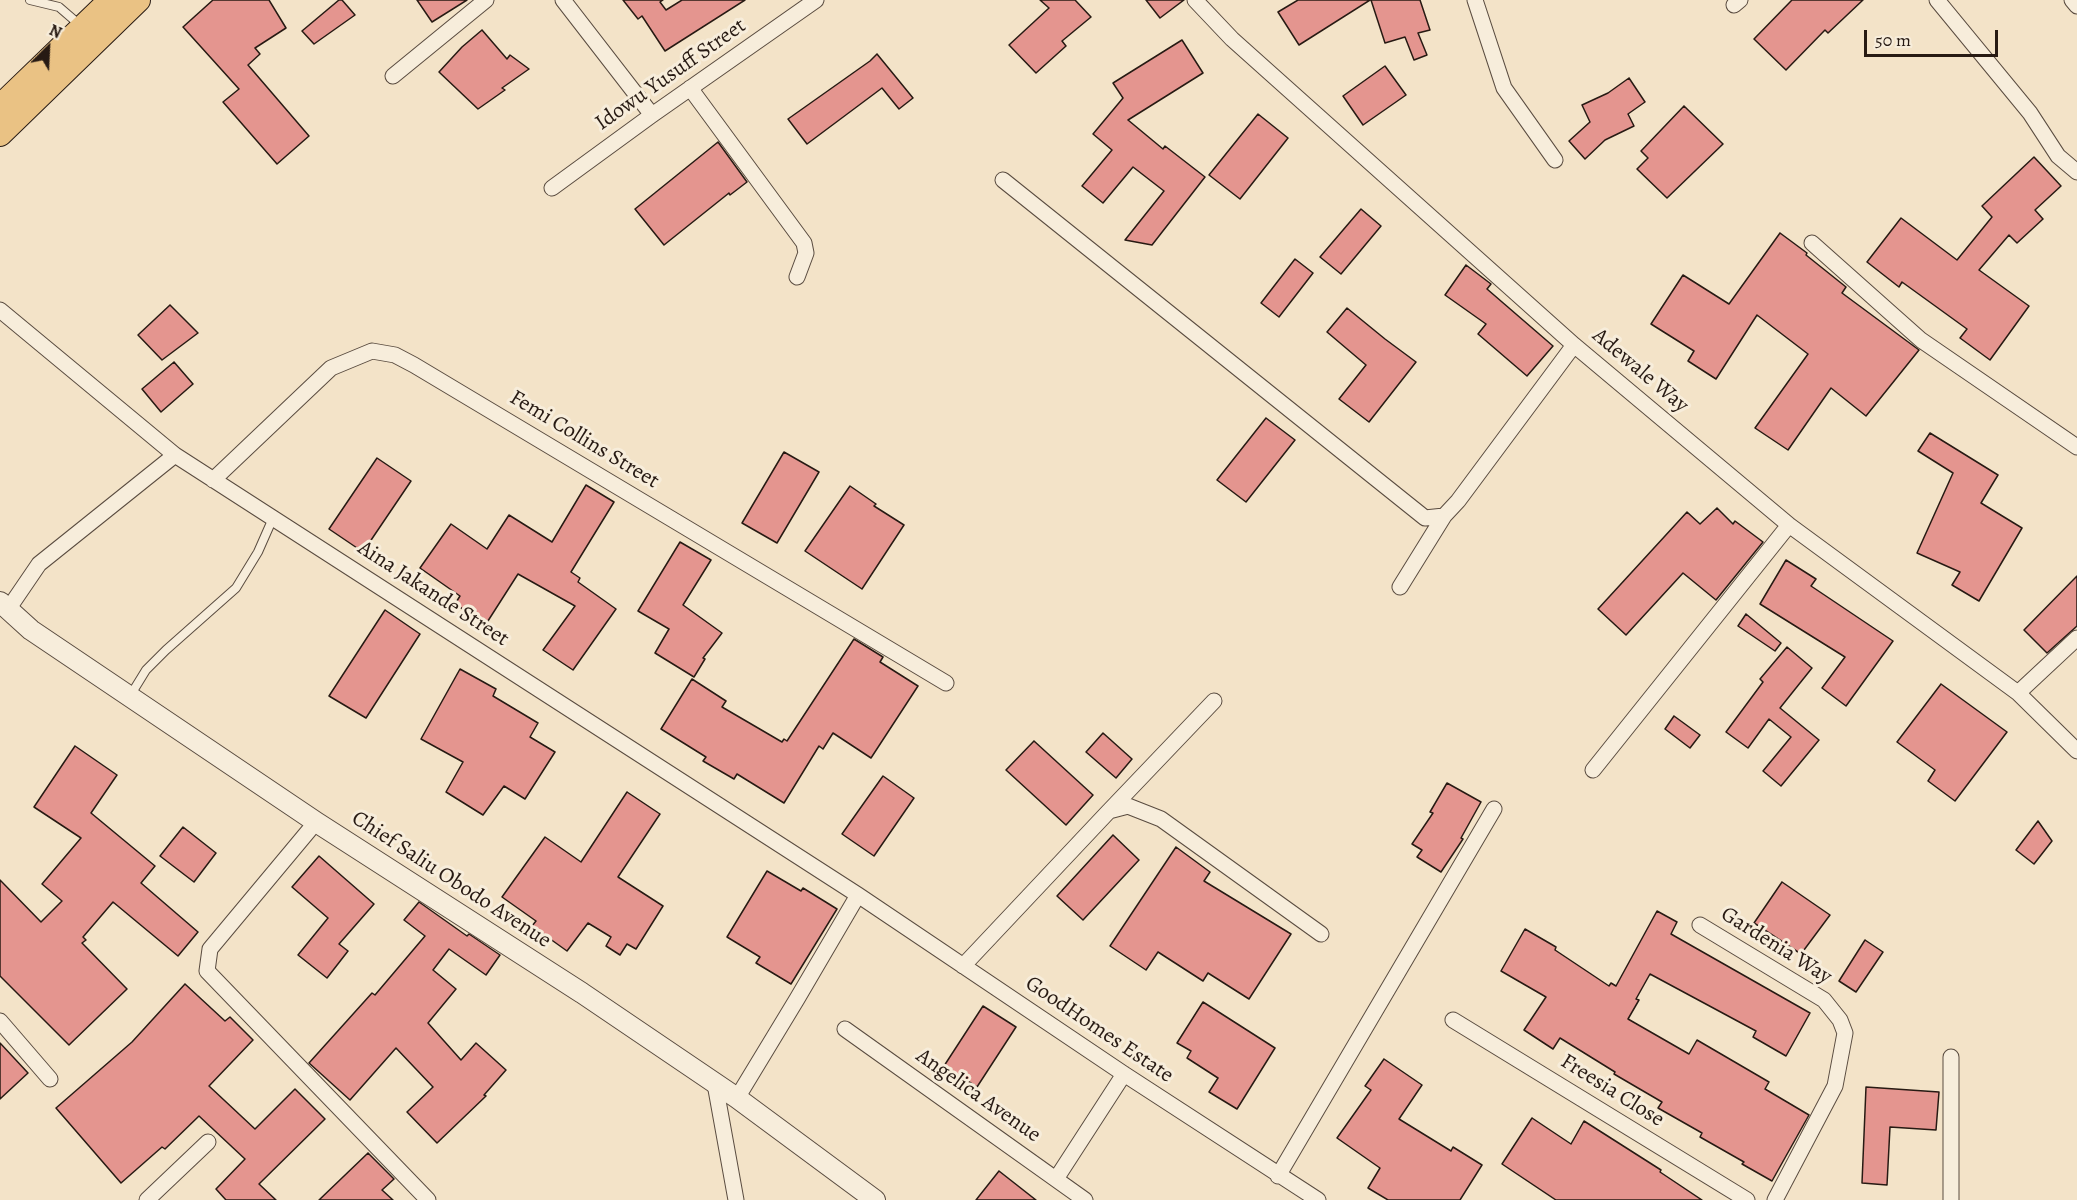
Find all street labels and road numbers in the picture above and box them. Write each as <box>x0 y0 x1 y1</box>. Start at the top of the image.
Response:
street label: Idowu Yusuff Street <box>591 13 751 137</box>
street label: Adewale Way <box>1586 323 1694 419</box>
street label: Femi Collins Street <box>505 385 663 495</box>
street label: Aina Jakande Street <box>352 535 514 653</box>
street label: Chief Saliu Obodo Avenue <box>346 806 556 954</box>
street label: Gardenia Way <box>1716 901 1836 991</box>
street label: GoodHomes Estate <box>1020 971 1178 1089</box>
street label: Angelica Avenue <box>911 1043 1045 1149</box>
street label: Freesia Close <box>1555 1049 1669 1133</box>

